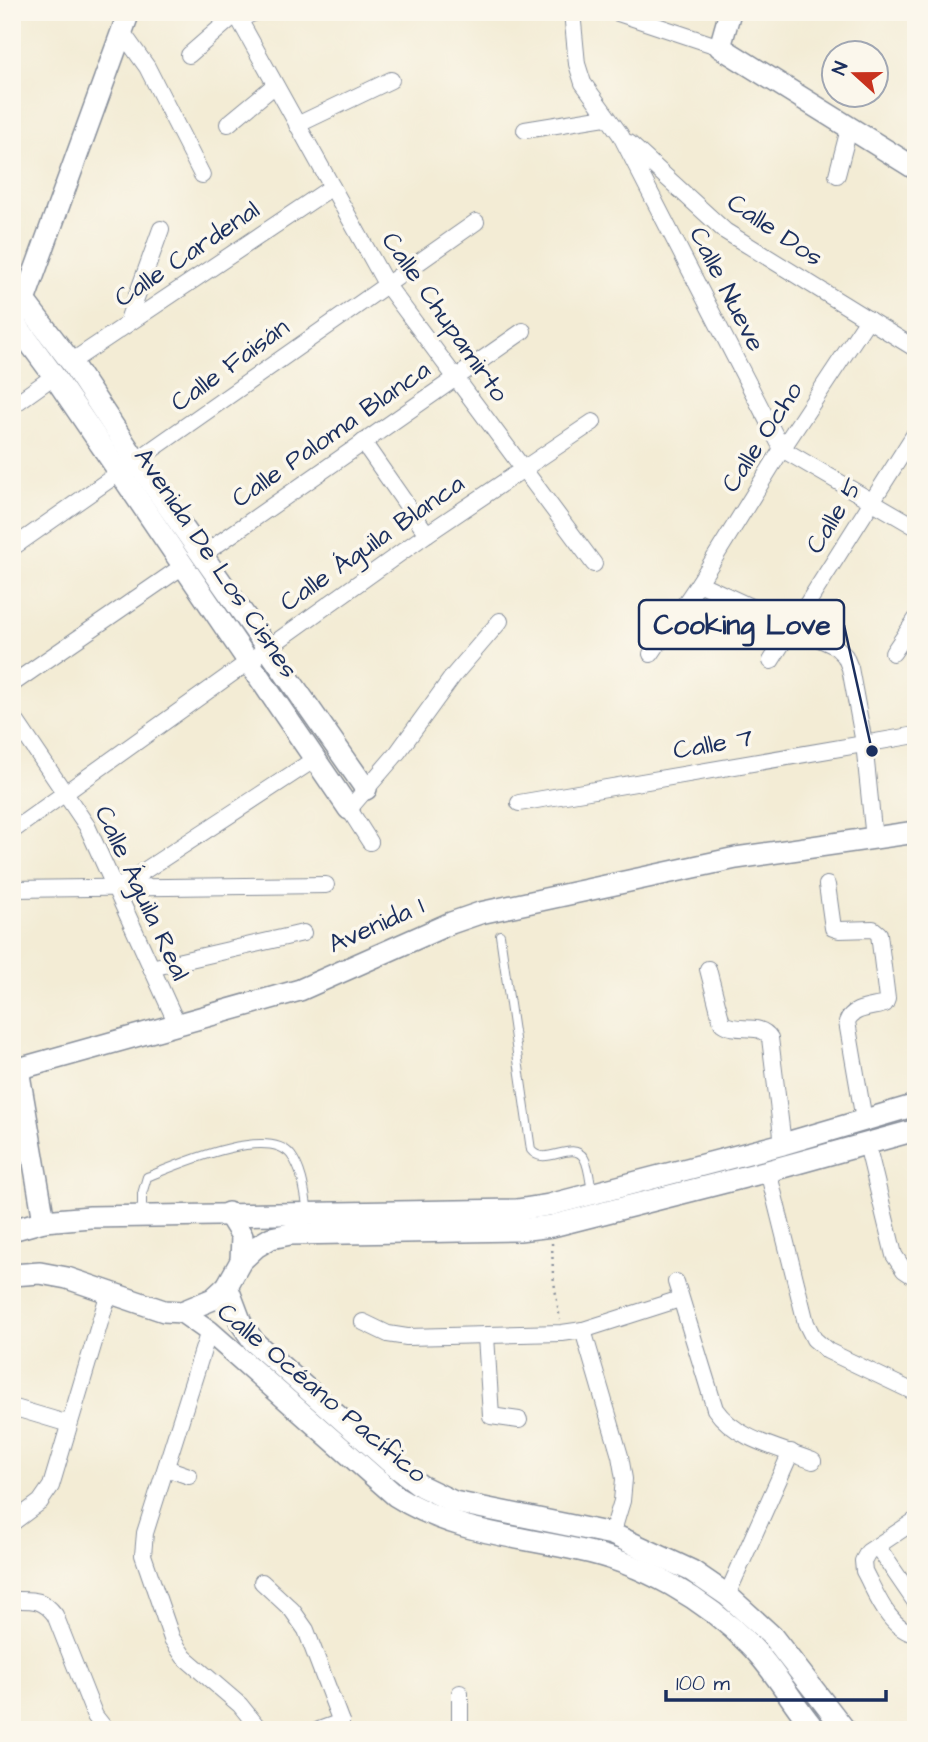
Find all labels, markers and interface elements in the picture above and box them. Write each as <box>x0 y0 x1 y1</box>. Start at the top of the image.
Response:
north arrow <box>820 38 890 108</box>
text: N <box>826 58 855 79</box>
street label: Calle Dos <box>720 185 830 275</box>
street label: Calle Cardenal <box>107 192 267 316</box>
street label: Calle Nueve <box>680 220 774 358</box>
street label: Calle Chupamirto <box>373 225 517 410</box>
street label: Calle Faisán <box>163 310 297 420</box>
street label: Calle Paloma Blanca <box>224 352 438 516</box>
street label: Calle Ocho <box>713 374 812 500</box>
street label: Avenida De Los Cisnes <box>125 441 307 685</box>
street label: Calle Águila Blanca <box>273 466 473 622</box>
street label: Calle 5 <box>797 471 871 561</box>
callout: Cooking Love <box>639 600 844 649</box>
text: Cooking Love <box>653 606 831 647</box>
street label: Calle 7 <box>670 719 756 769</box>
street label: Calle Águila Real <box>84 800 198 987</box>
street label: Avenida 1 <box>322 888 430 962</box>
street label: Calle Océano Pacífico <box>209 1294 435 1492</box>
scale bar <box>666 1658 886 1702</box>
text: 100 m <box>676 1669 731 1698</box>

